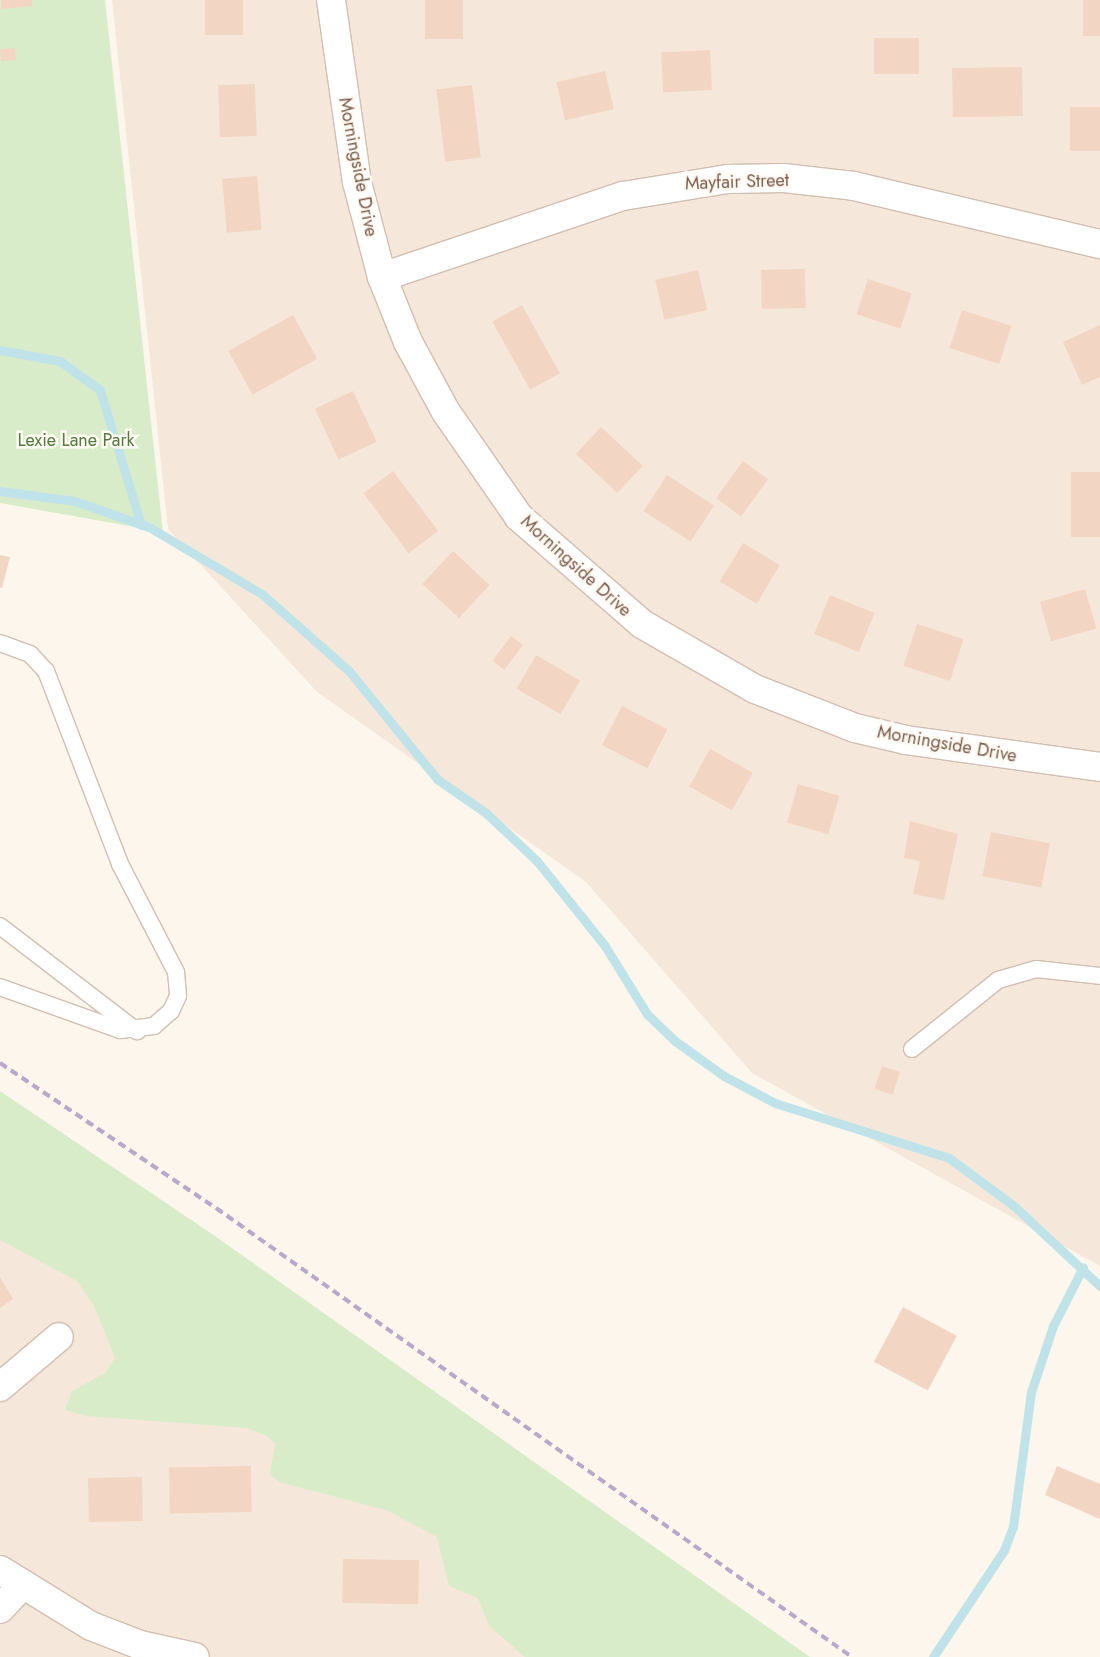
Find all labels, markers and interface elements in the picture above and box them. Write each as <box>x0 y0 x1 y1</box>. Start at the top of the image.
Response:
street label: Morningside Drive <box>334 96 382 238</box>
street label: Mayfair Street <box>685 169 789 195</box>
park label: Lexie Lane Park <box>18 429 134 451</box>
street label: Morningside Drive <box>516 511 636 621</box>
street label: Morningside Drive <box>876 721 1018 767</box>

